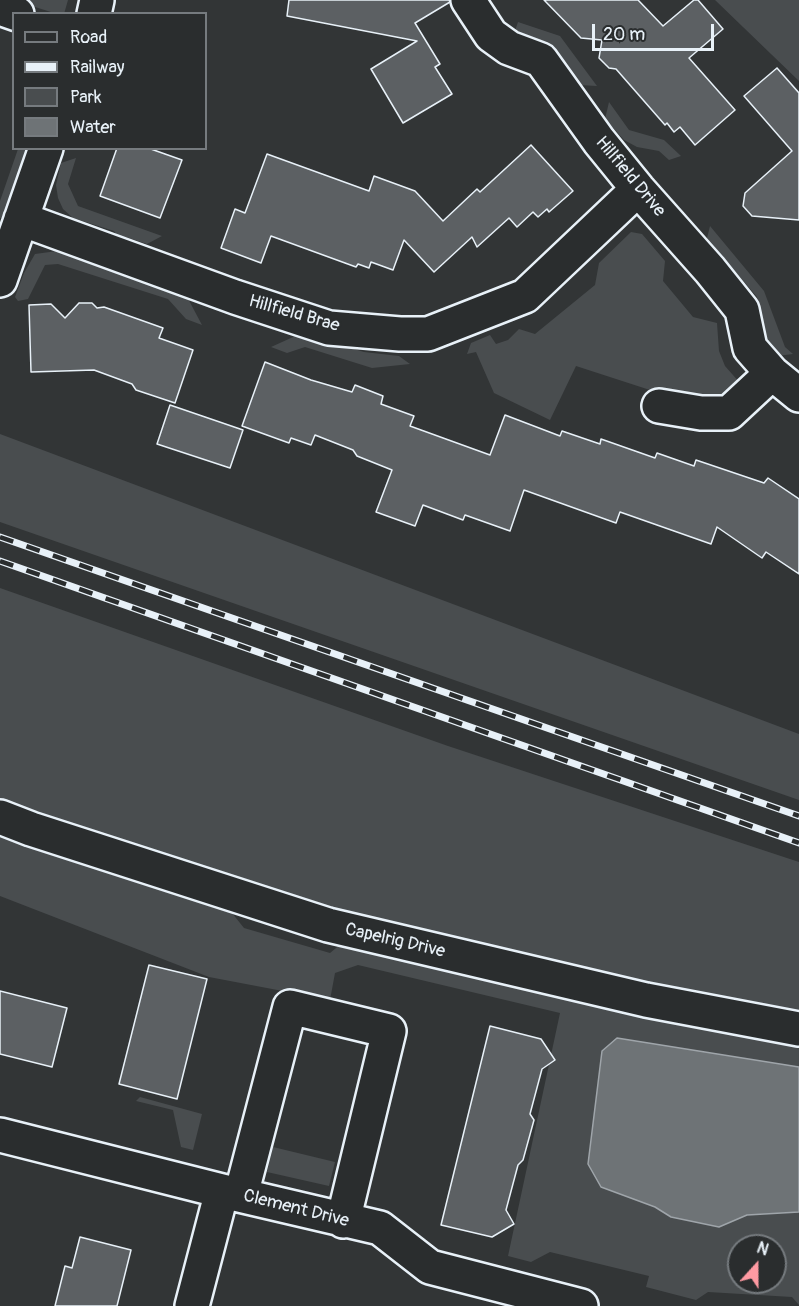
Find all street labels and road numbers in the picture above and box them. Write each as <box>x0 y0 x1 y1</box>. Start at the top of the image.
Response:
street label: Hillfield Drive <box>590 133 670 221</box>
street label: Hillfield Brae <box>246 291 342 337</box>
street label: Capelrig Drive <box>343 919 447 963</box>
street label: Clement Drive <box>241 1185 351 1233</box>

